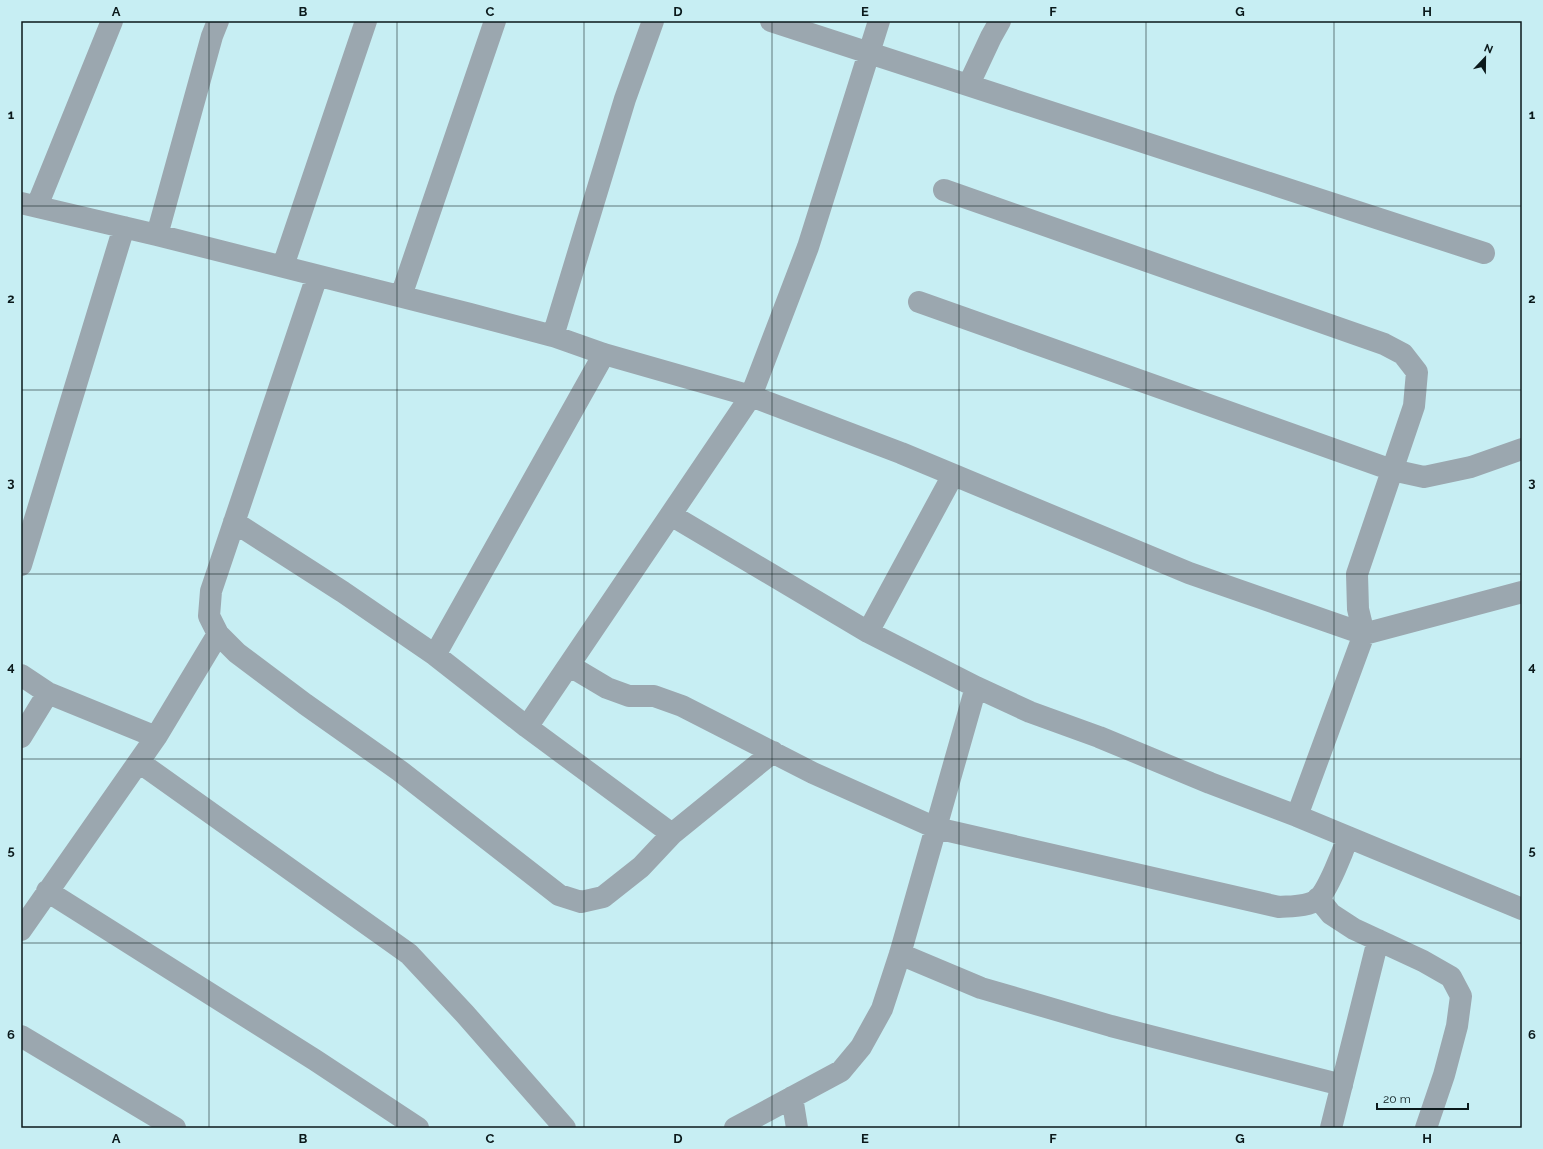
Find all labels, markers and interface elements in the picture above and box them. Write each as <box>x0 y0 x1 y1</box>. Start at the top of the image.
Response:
text: A <box>112 4 121 19</box>
text: B <box>299 4 308 19</box>
text: C <box>486 4 495 19</box>
text: D <box>673 4 683 19</box>
text: E <box>861 4 869 19</box>
text: F <box>1049 4 1057 19</box>
text: G <box>1235 4 1245 19</box>
text: H <box>1422 4 1432 19</box>
north arrow <box>1465 38 1505 78</box>
text: N <box>1482 42 1495 57</box>
text: 1 <box>8 107 15 122</box>
text: 1 <box>1529 107 1536 122</box>
text: 2 <box>7 291 15 306</box>
text: 2 <box>1528 291 1536 306</box>
text: 3 <box>7 475 15 490</box>
text: 3 <box>1528 475 1536 490</box>
text: 4 <box>7 659 15 674</box>
text: 4 <box>1528 659 1536 674</box>
text: 5 <box>7 843 15 858</box>
text: 5 <box>1528 843 1536 858</box>
text: 6 <box>7 1027 15 1042</box>
text: 6 <box>1528 1027 1536 1042</box>
scale bar <box>1377 1085 1468 1111</box>
text: 20 m <box>1383 1092 1411 1106</box>
text: A <box>112 1131 121 1146</box>
text: B <box>299 1131 308 1146</box>
text: C <box>486 1131 495 1146</box>
text: D <box>673 1131 683 1146</box>
text: E <box>861 1131 869 1146</box>
text: F <box>1049 1131 1057 1146</box>
text: G <box>1235 1131 1245 1146</box>
text: H <box>1422 1131 1432 1146</box>

